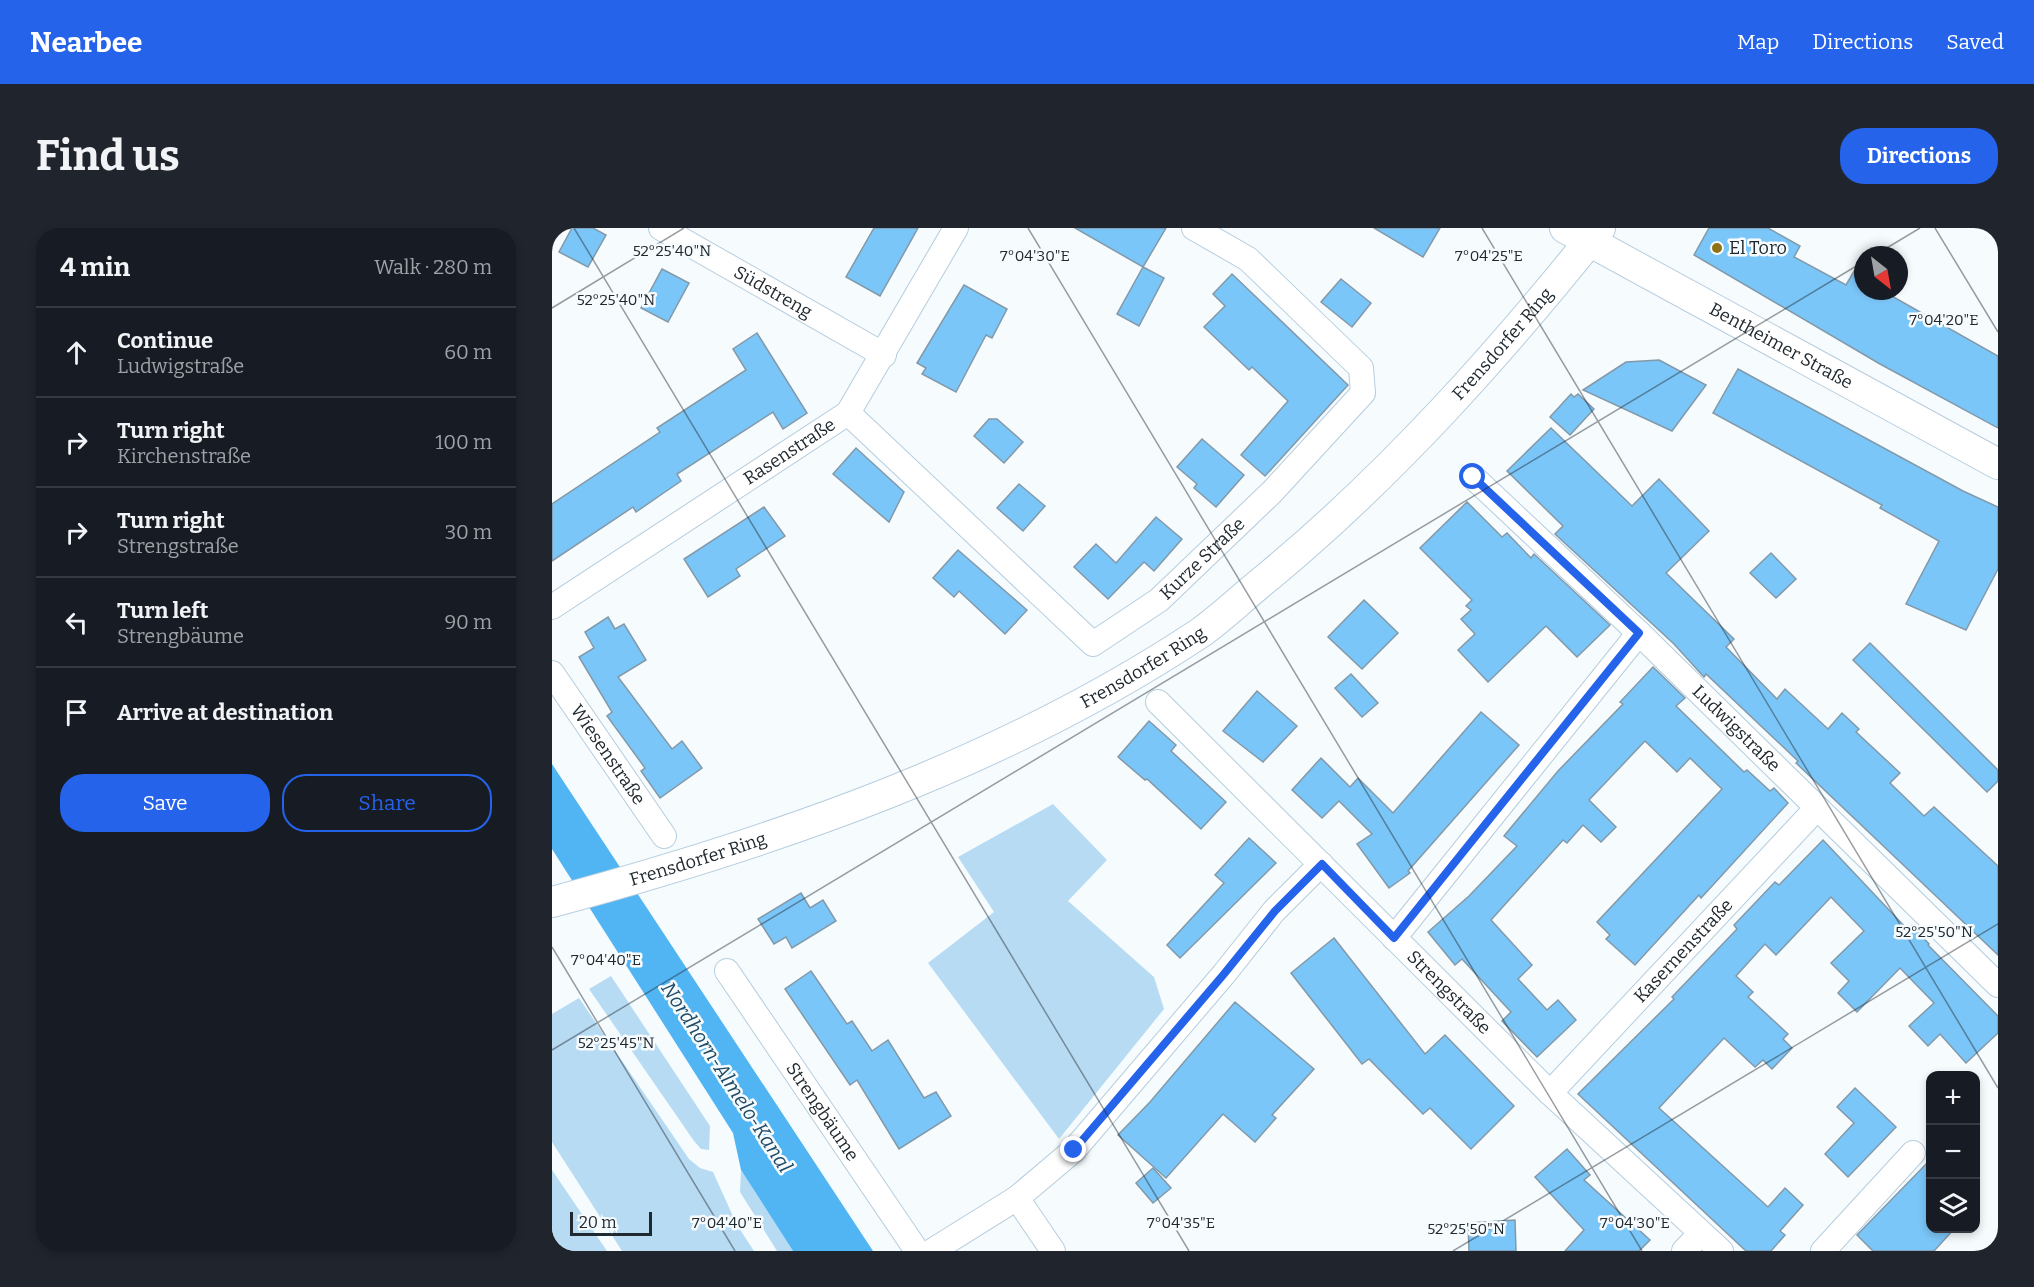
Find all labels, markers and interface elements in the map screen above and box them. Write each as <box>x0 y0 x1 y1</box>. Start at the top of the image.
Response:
text: Nearbee <box>30 26 142 59</box>
text: Map <box>1737 29 1779 55</box>
text: Directions <box>1812 29 1913 55</box>
text: Saved <box>1946 29 2004 55</box>
button: Directions <box>1840 128 1998 184</box>
text: Find us <box>36 131 180 181</box>
place label: El Toro <box>1729 237 1787 259</box>
marker: El Toro <box>1710 241 1724 255</box>
text: 52°25'40"N <box>633 242 711 260</box>
north arrow <box>1854 246 1908 300</box>
text: 7°04'30"E <box>1000 247 1070 265</box>
text: 7°04'25"E <box>1455 247 1523 265</box>
text: 4 min <box>60 252 130 283</box>
text: Walk · 280 m <box>374 255 492 279</box>
street label: Südstreng <box>730 261 816 323</box>
street label: Frensdorfer Ring <box>1448 283 1558 405</box>
text: 52°25'40"N <box>577 291 655 309</box>
street label: Bentheimer Straße <box>1706 298 1856 394</box>
text: 7°04'20"E <box>1909 311 1979 329</box>
text: Continue <box>117 327 213 354</box>
icon: ahead <box>60 336 93 369</box>
text: 60 m <box>444 340 492 364</box>
text: Ludwigstraße <box>117 354 244 378</box>
street label: Rasenstraße <box>740 413 840 489</box>
text: Turn right <box>117 417 225 444</box>
icon: right <box>60 426 93 459</box>
text: 100 m <box>435 430 492 454</box>
text: Kirchenstraße <box>117 444 251 468</box>
route start <box>1459 463 1485 489</box>
text: Turn right <box>117 507 225 534</box>
street label: Kurze Straße <box>1155 513 1249 604</box>
icon: right <box>60 516 93 549</box>
text: 30 m <box>445 520 492 544</box>
text: Strengstraße <box>117 534 239 558</box>
text: Turn left <box>117 597 209 624</box>
icon: left <box>60 606 93 639</box>
text: 90 m <box>444 610 492 634</box>
street label: Frensdorfer Ring <box>1077 621 1210 713</box>
text: Strengbäume <box>117 624 244 648</box>
street label: Ludwigstraße <box>1688 680 1785 776</box>
icon: arrive <box>60 696 93 729</box>
text: Arrive at destination <box>117 699 333 726</box>
street label: Wiesenstraße <box>566 700 650 809</box>
button: Save <box>60 774 270 832</box>
button: Share <box>282 774 492 832</box>
street label: Frensdorfer Ring <box>627 827 769 891</box>
street label: Kasernenstraße <box>1629 894 1737 1007</box>
text: 52°25'50"N <box>1895 923 1973 941</box>
street label: Strengstraße <box>1402 946 1496 1039</box>
text: 7°04'40"E <box>571 951 641 969</box>
water label: Nordhorn-Almelo-Kanal <box>656 977 798 1177</box>
text: 52°25'45"N <box>578 1034 654 1052</box>
street label: Strengbäume <box>781 1058 864 1165</box>
map controls <box>1926 1071 1980 1233</box>
button: + <box>1926 1071 1980 1125</box>
button: − <box>1926 1125 1980 1179</box>
route end <box>1060 1136 1086 1162</box>
button: layers <box>1926 1179 1980 1233</box>
scale bar <box>570 1209 652 1236</box>
text: 20 m <box>579 1213 616 1232</box>
text: 7°04'40"E <box>692 1214 762 1232</box>
text: 7°04'35"E <box>1147 1214 1215 1232</box>
text: 7°04'30"E <box>1600 1214 1670 1232</box>
text: 52°25'50"N <box>1427 1220 1505 1238</box>

